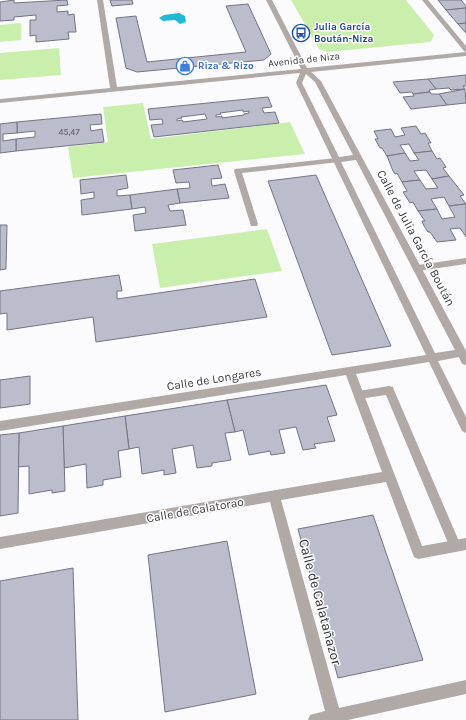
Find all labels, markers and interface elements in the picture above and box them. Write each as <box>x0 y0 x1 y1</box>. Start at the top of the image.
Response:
place label: Julia García Boután-Niza <box>314 21 374 45</box>
bus stop icon: Julia García Boután-Niza <box>291 23 311 43</box>
street label: Avenida de Niza <box>268 50 340 70</box>
shop icon: Riza & Rizo <box>175 56 195 76</box>
place label: Riza & Rizo <box>198 60 254 72</box>
house number: 45,47 <box>58 127 80 137</box>
street label: Calle de Julia García Boután <box>374 168 458 308</box>
street label: Calle de Longares <box>166 365 262 393</box>
street label: Calle de Calatorao <box>145 495 245 525</box>
street label: Calle de Calatañazor <box>295 537 345 668</box>

